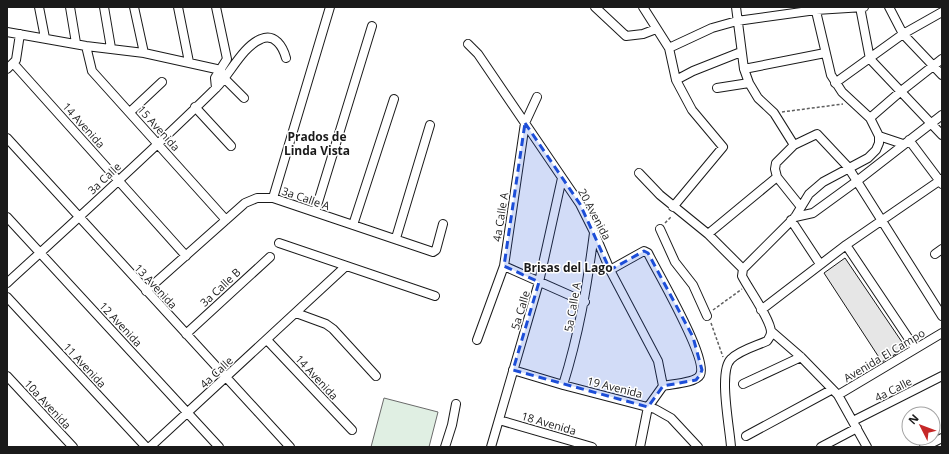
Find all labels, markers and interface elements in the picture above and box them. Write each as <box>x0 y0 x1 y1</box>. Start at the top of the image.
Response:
street label: 14 Avenida <box>60 99 108 151</box>
street label: 15 Avenida <box>135 102 183 154</box>
district label: Prados de Linda Vista <box>284 128 350 159</box>
street label: 3a Calle <box>84 159 124 197</box>
street label: 3a Calle A <box>280 183 332 213</box>
street label: 20 Avenida <box>575 186 615 242</box>
street label: 4a Calle A <box>489 191 511 243</box>
district label: Brisas del Lago <box>523 259 613 276</box>
street label: 13 Avenida <box>131 260 181 312</box>
street label: 3a Calle B <box>197 264 243 310</box>
street label: 5a Calle A <box>560 281 584 333</box>
street label: 5a Calle <box>507 289 533 331</box>
street label: 12 Avenida <box>96 298 146 350</box>
street label: Avenida El Campo <box>841 325 928 385</box>
street label: 11 Avenida <box>60 339 110 391</box>
street label: 14 Avenida <box>292 351 342 403</box>
street label: 4a Calle <box>196 353 236 391</box>
street label: 19 Avenida <box>586 373 644 401</box>
street label: 4a Calle <box>872 373 914 405</box>
street label: 10a Avenida <box>21 376 75 432</box>
north arrow <box>901 406 941 446</box>
street label: 18 Avenida <box>520 408 578 438</box>
text: N <box>905 411 922 427</box>

